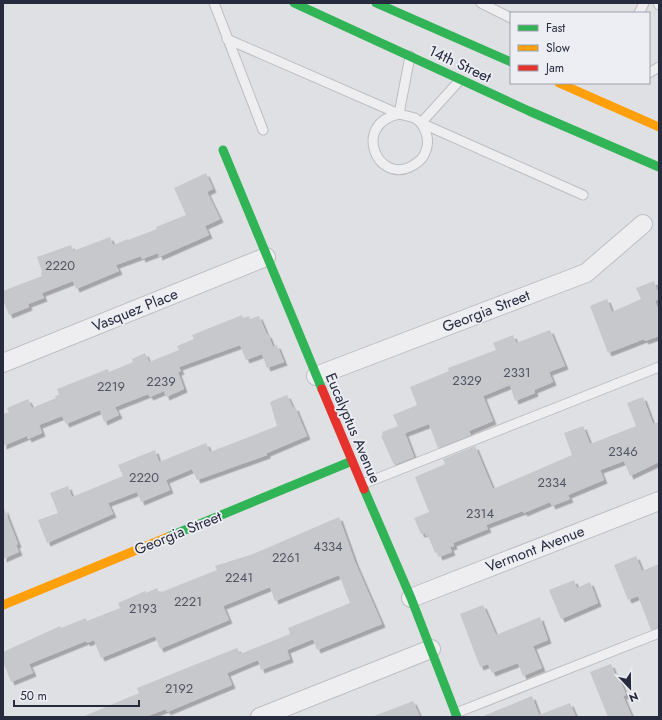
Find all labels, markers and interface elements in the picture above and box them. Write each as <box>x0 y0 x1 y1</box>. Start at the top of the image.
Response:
legend <box>510 12 650 84</box>
text: Fast <box>546 19 565 37</box>
text: Slow <box>546 39 571 57</box>
street label: 14th Street <box>425 40 495 88</box>
text: Jam <box>544 59 564 77</box>
house number: 2220 <box>45 256 75 275</box>
street label: Vasquez Place <box>89 283 181 337</box>
street label: Georgia Street <box>439 284 533 338</box>
house number: 2331 <box>503 363 531 382</box>
street label: Eucalyptus Avenue <box>320 369 386 487</box>
house number: 2329 <box>452 371 482 390</box>
house number: 2239 <box>146 372 176 391</box>
house number: 2219 <box>97 377 125 396</box>
house number: 2346 <box>608 442 638 461</box>
house number: 2220 <box>129 468 159 487</box>
house number: 2334 <box>537 473 567 492</box>
house number: 2314 <box>466 504 494 523</box>
street label: Georgia Street <box>131 505 225 561</box>
street label: Vermont Avenue <box>482 520 588 578</box>
house number: 4334 <box>313 537 343 556</box>
house number: 2261 <box>272 548 300 567</box>
house number: 2241 <box>225 568 253 587</box>
house number: 2221 <box>174 592 202 611</box>
house number: 2193 <box>129 599 157 618</box>
north arrow <box>610 668 650 708</box>
house number: 2192 <box>165 679 193 698</box>
scale bar <box>14 682 139 708</box>
text: 50 m <box>20 687 47 705</box>
text: N <box>627 688 641 706</box>

